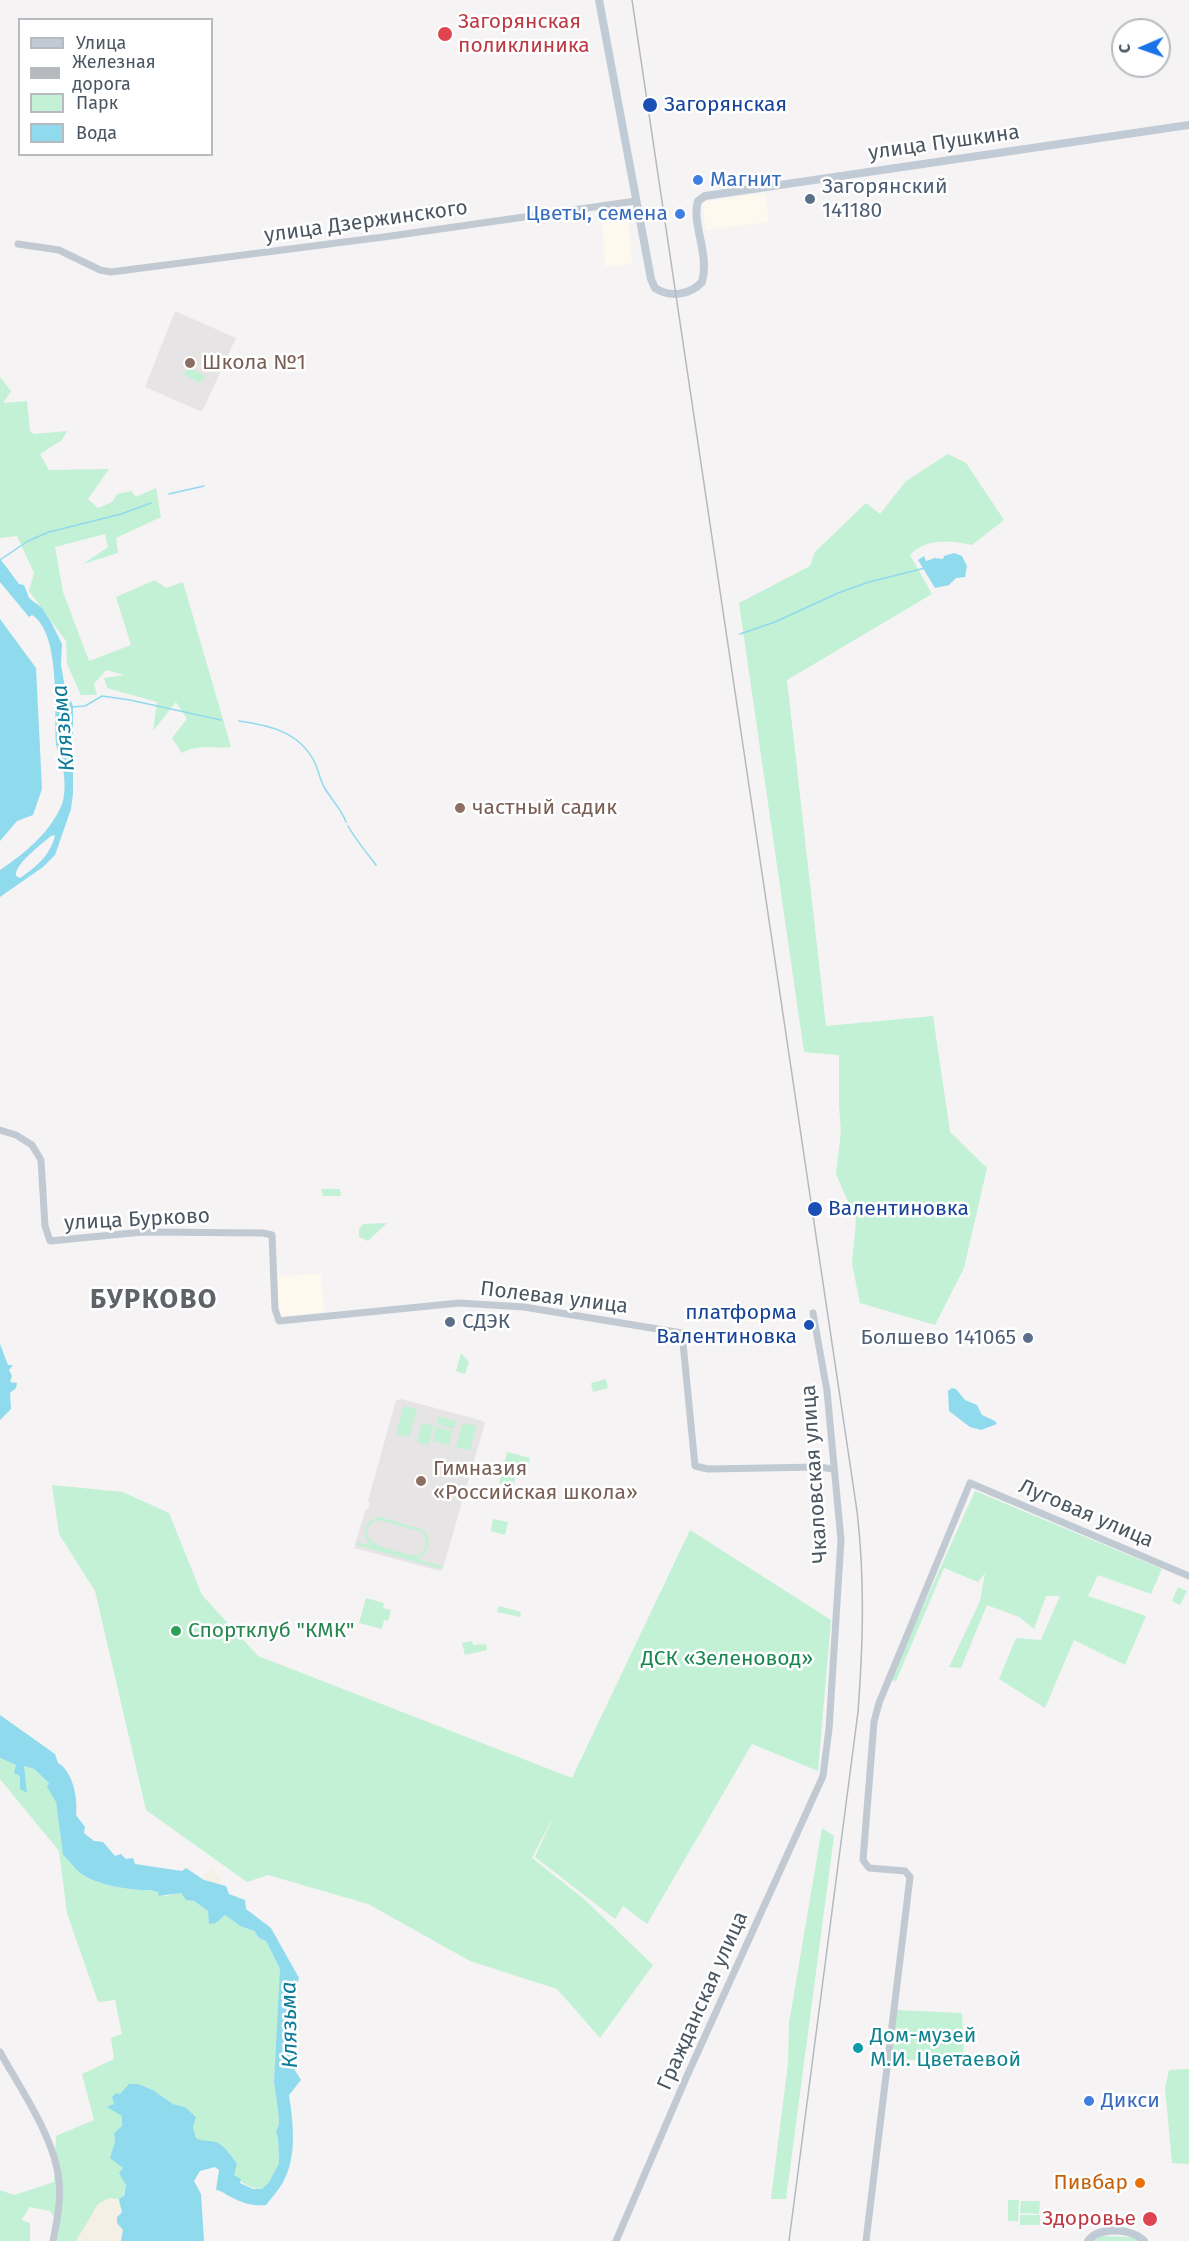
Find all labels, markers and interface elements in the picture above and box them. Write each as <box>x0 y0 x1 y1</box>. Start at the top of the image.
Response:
place label: Загорянская поликлиника <box>458 9 590 59</box>
legend <box>18 18 213 156</box>
north arrow <box>1111 18 1171 78</box>
marker: Загорянская поликлиника <box>436 25 454 43</box>
text: Улица <box>76 32 126 54</box>
text: С <box>1115 44 1134 54</box>
text: Железная дорога <box>72 51 156 95</box>
text: Парк <box>76 92 118 114</box>
place label: Загорянская <box>664 92 787 118</box>
marker: Загорянская <box>641 96 659 114</box>
street label: улица Пушкина <box>867 120 1021 166</box>
text: Вода <box>76 122 117 144</box>
place label: Магнит <box>710 167 781 193</box>
marker: Магнит <box>691 173 705 187</box>
place label: Загорянский 141180 <box>822 174 948 224</box>
marker: Загорянский 141180 <box>803 192 817 206</box>
street label: улица Дзержинского <box>263 195 469 249</box>
place label: Цветы, семена <box>525 201 668 227</box>
marker: Цветы, семена <box>673 207 687 221</box>
place label: Школа №1 <box>202 350 306 376</box>
marker: Школа №1 <box>183 356 197 370</box>
water label: Клязьма <box>47 684 81 772</box>
place label: частный садик <box>472 795 617 821</box>
marker: частный садик <box>453 801 467 815</box>
place label: Валентиновка <box>828 1196 969 1222</box>
marker: Валентиновка <box>806 1200 824 1218</box>
street label: улица Бурково <box>63 1204 211 1236</box>
street label: Полевая улица <box>479 1276 629 1320</box>
district label: БУРКОВО <box>90 1284 218 1316</box>
place label: платформа Валентиновка <box>656 1300 797 1350</box>
place label: СДЭК <box>462 1309 510 1335</box>
marker: СДЭК <box>443 1315 457 1329</box>
marker: платформа Валентиновка <box>802 1318 816 1332</box>
place label: Болшево 141065 <box>860 1325 1016 1351</box>
marker: Болшево 141065 <box>1021 1331 1035 1345</box>
street label: Чкаловская улица <box>796 1384 834 1564</box>
place label: Гимназия «Российская школа» <box>433 1456 638 1506</box>
marker: Гимназия «Российская школа» <box>414 1474 428 1488</box>
street label: Луговая улица <box>1015 1474 1157 1554</box>
place label: Спортклуб "КМК" <box>188 1618 354 1644</box>
marker: Спортклуб "КМК" <box>169 1624 183 1638</box>
park label: ДСК «Зеленовод» <box>641 1646 813 1672</box>
street label: Гражданская улица <box>652 1908 754 2094</box>
water label: Клязьма <box>276 1981 304 2069</box>
place label: Дом-музей М.И. Цветаевой <box>870 2023 1021 2073</box>
marker: Дом-музей М.И. Цветаевой <box>851 2041 865 2055</box>
place label: Дикси <box>1101 2088 1160 2114</box>
marker: Дикси <box>1082 2094 1096 2108</box>
place label: Пивбар <box>1054 2170 1128 2196</box>
marker: Пивбар <box>1133 2176 1147 2190</box>
place label: Здоровье <box>1042 2206 1136 2232</box>
marker: Здоровье <box>1141 2210 1159 2228</box>

